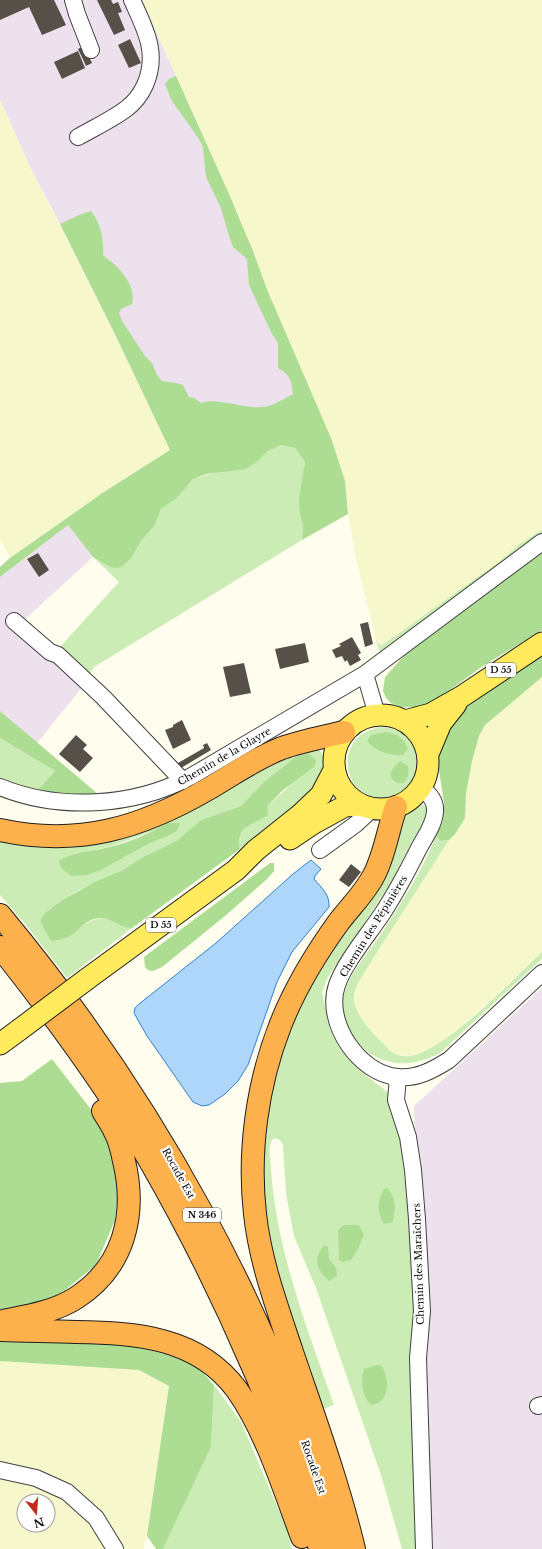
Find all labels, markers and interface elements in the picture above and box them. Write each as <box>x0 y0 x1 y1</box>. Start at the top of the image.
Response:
road number: D 55 <box>486 663 516 677</box>
street label: Chemin de la Glayre <box>175 724 273 788</box>
street label: Chemin des Pépinières <box>337 872 410 980</box>
road number: D 55 <box>146 918 176 932</box>
street label: Rocade Est <box>159 1146 198 1201</box>
street label: Chemin des Maraîchers <box>410 1202 427 1325</box>
road number: N 346 <box>183 1208 221 1222</box>
street label: Rocade Est <box>298 1438 329 1496</box>
north arrow <box>16 1493 56 1533</box>
text: N <box>31 1514 46 1531</box>

